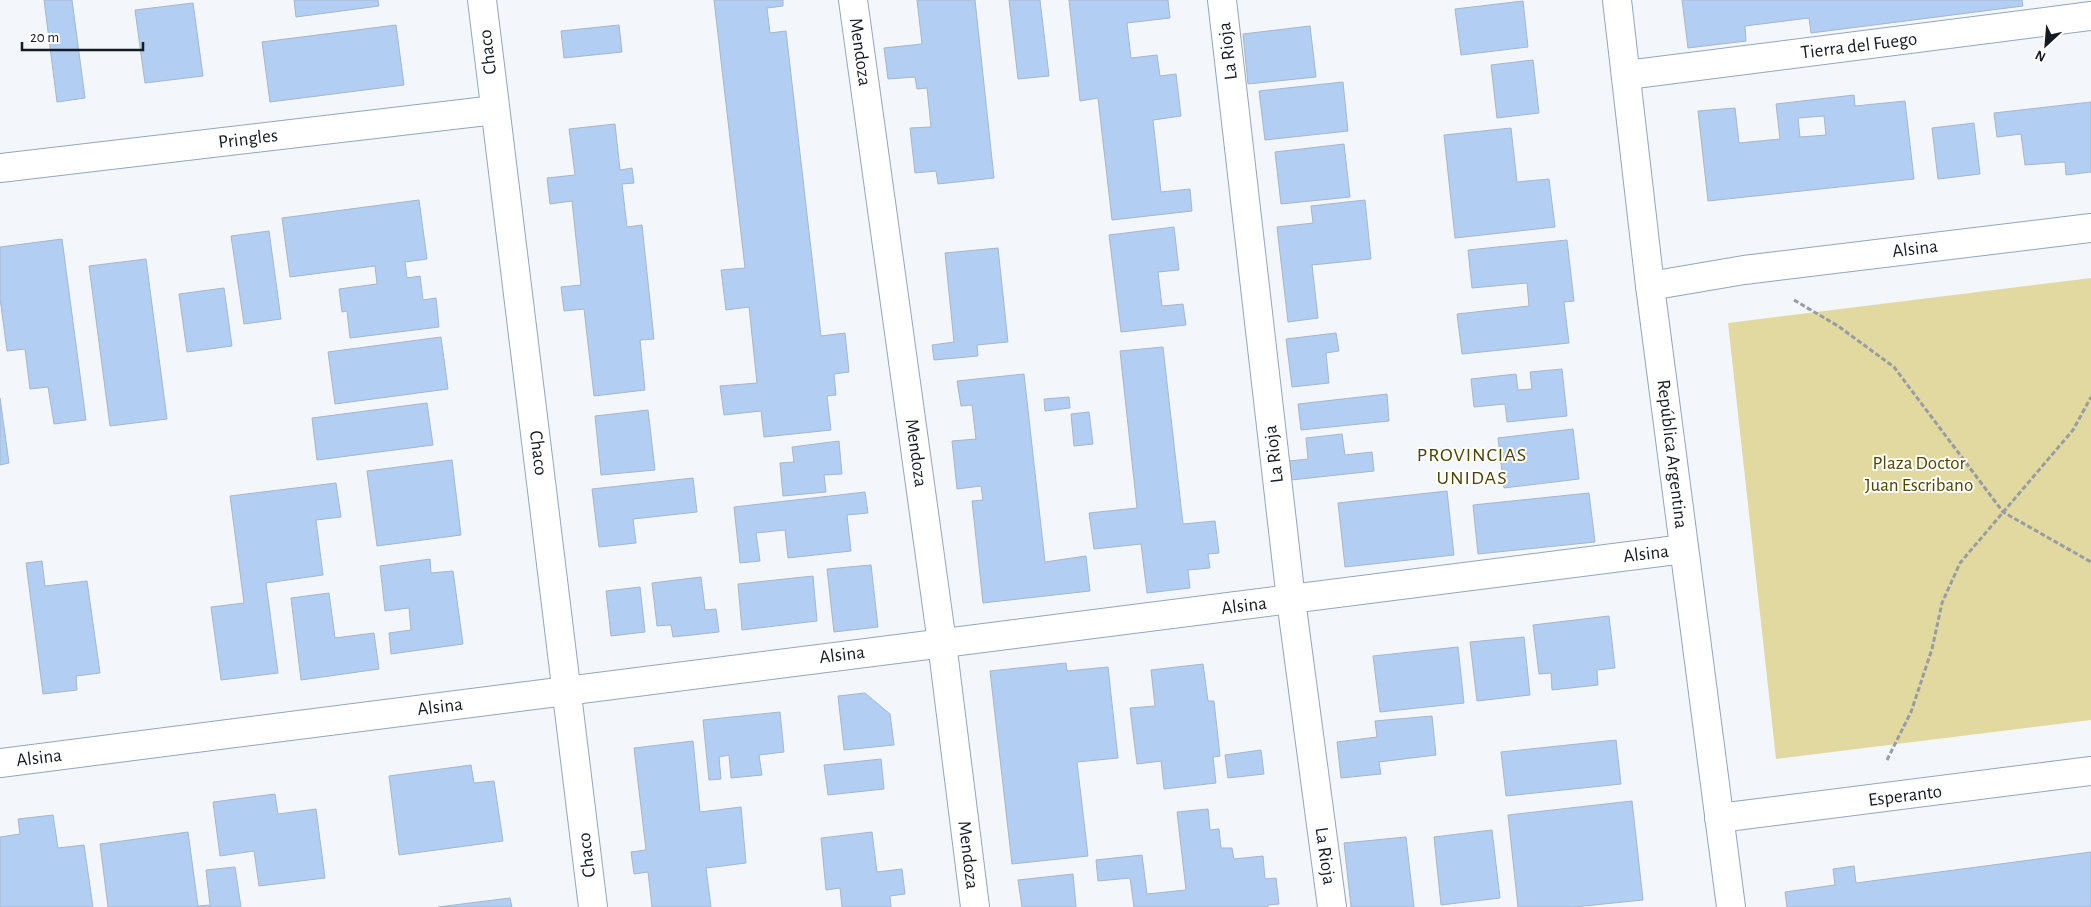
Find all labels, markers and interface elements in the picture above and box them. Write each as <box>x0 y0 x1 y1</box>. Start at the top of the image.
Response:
street label: Mendoza <box>846 17 874 88</box>
scale bar <box>22 20 144 52</box>
north arrow <box>2021 20 2071 70</box>
street label: La Rioja <box>1215 21 1241 81</box>
street label: Chaco <box>476 28 500 76</box>
street label: Tierra del Fuego <box>1800 29 1918 63</box>
text: 20 m <box>30 30 59 45</box>
text: N <box>2033 47 2048 64</box>
street label: Pringles <box>217 126 279 152</box>
street label: Alsina <box>1891 237 1939 261</box>
street label: República Argentina <box>1653 378 1691 530</box>
street label: Mendoza <box>902 418 930 489</box>
street label: La Rioja <box>1261 424 1287 484</box>
street label: Chaco <box>526 429 550 477</box>
district label: PROVINCIAS UNIDAS <box>1417 445 1527 488</box>
park label: Plaza Doctor Juan Escribano <box>1865 454 1973 495</box>
street label: Alsina <box>1622 542 1670 566</box>
street label: Alsina <box>1220 594 1268 618</box>
street label: Alsina <box>818 643 866 667</box>
street label: Alsina <box>416 695 464 719</box>
street label: Alsina <box>15 746 63 770</box>
street label: Esperanto <box>1867 782 1943 810</box>
street label: Mendoza <box>954 820 982 890</box>
street label: La Rioja <box>1312 826 1338 886</box>
street label: Chaco <box>575 831 599 879</box>

